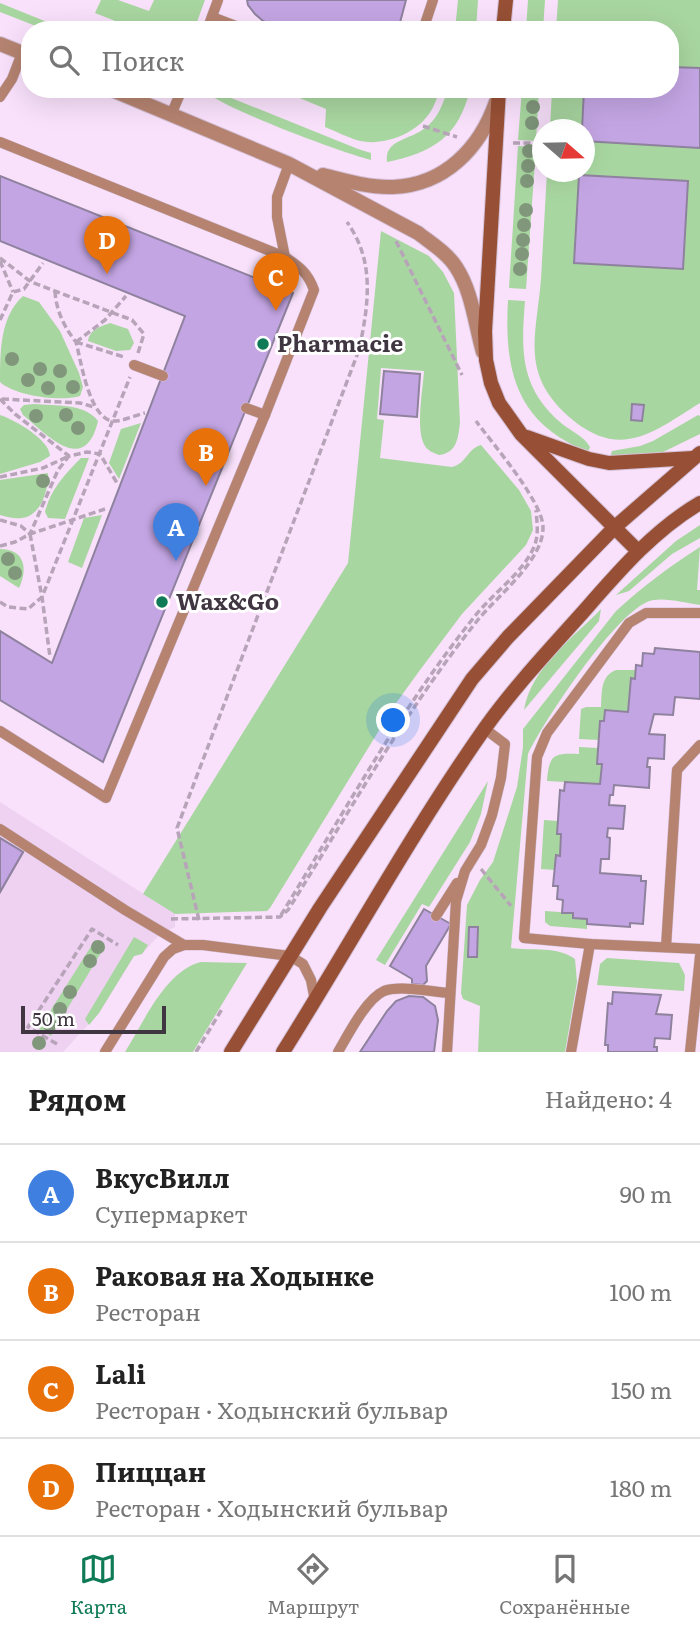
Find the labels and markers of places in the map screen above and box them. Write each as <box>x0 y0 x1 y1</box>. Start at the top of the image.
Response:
pin: D <box>84 216 130 274</box>
pin: C <box>253 253 299 311</box>
place label: Pharmacie <box>277 325 403 359</box>
marker: Pharmacie <box>255 336 271 352</box>
pin: B <box>183 428 229 486</box>
pin: A <box>153 503 199 561</box>
place label: Wax&Go <box>176 583 279 617</box>
marker: Wax&Go <box>154 594 170 610</box>

